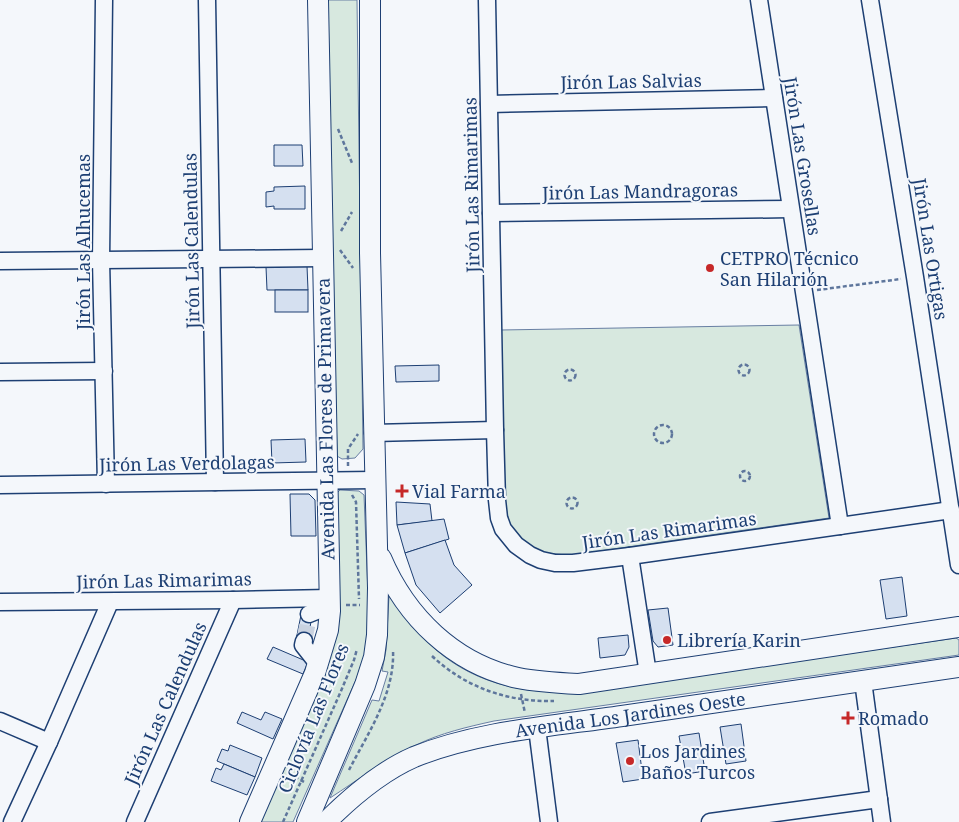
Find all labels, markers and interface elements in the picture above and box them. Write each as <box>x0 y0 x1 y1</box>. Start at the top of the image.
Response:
street label: Jirón Las Salvias <box>559 68 702 94</box>
street label: Jirón Las Grosellas <box>778 74 827 237</box>
street label: Jirón Las Rimarimas <box>457 97 485 274</box>
street label: Jirón Las Calendulas <box>177 153 205 330</box>
street label: Jirón Las Alhucemas <box>71 154 95 331</box>
street label: Jirón Las Ortigas <box>908 175 954 322</box>
street label: Jirón Las Mandragoras <box>541 177 738 205</box>
place label: CETPRO Técnico San Hilarión <box>720 246 859 291</box>
marker: CETPRO Técnico San Hilarión <box>704 262 716 274</box>
street label: Avenida Las Flores de Primavera <box>311 278 339 560</box>
street label: Jirón Las Verdolagas <box>98 449 275 477</box>
place label: Vial Farma <box>412 479 506 503</box>
marker: Vial Farma <box>396 485 408 497</box>
street label: Jirón Las Rimarimas <box>579 506 758 554</box>
street label: Jirón Las Rimarimas <box>75 566 252 594</box>
street label: Jirón Las Calendulas <box>118 618 212 789</box>
place label: Librería Karin <box>677 628 801 652</box>
marker: Librería Karin <box>661 634 673 646</box>
street label: Ciclovía Las Flores <box>272 640 354 796</box>
street label: Avenida Los Jardines Oeste <box>513 686 747 743</box>
place label: Romado <box>858 706 929 730</box>
marker: Romado <box>842 712 854 724</box>
place label: Los Jardines Baños Turcos <box>640 739 755 784</box>
marker: Los Jardines Baños Turcos <box>624 755 636 767</box>

